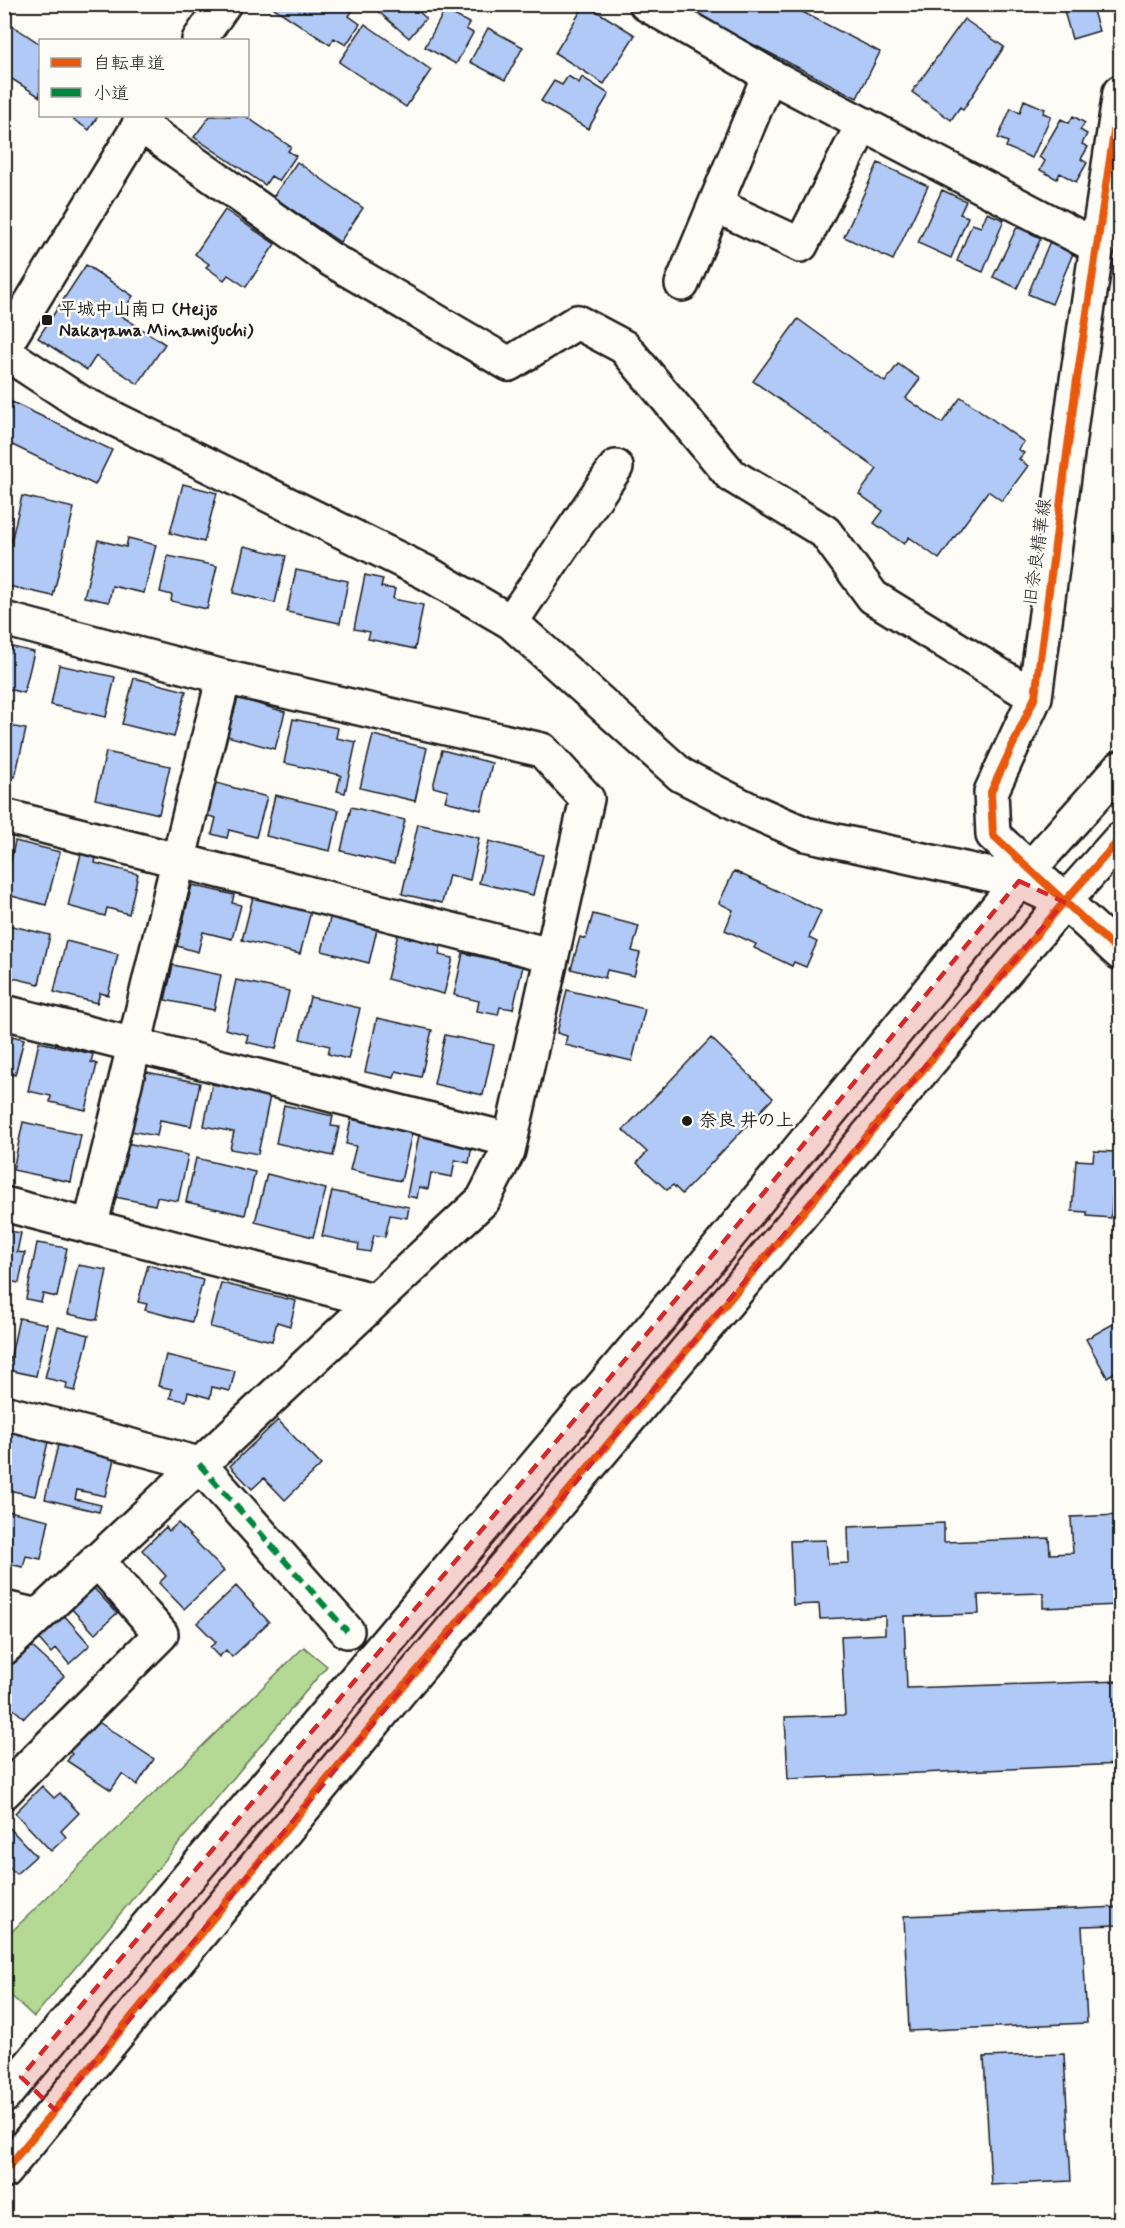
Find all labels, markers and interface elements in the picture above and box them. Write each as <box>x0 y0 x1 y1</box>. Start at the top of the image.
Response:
legend <box>39 39 249 117</box>
text: 自転車道 <box>93 52 165 76</box>
text: 小道 <box>93 82 129 106</box>
place label: 平城中山南口 (Heijō Nakayama Minamiguchi) <box>59 298 254 345</box>
marker: 平城中山南口 (Heijō Nakayama Minamiguchi) <box>40 313 54 327</box>
street label: 旧奈良精華線 <box>1019 497 1057 607</box>
place label: 奈良 井の上 <box>699 1109 794 1133</box>
marker: 奈良 井の上 <box>680 1114 694 1128</box>

